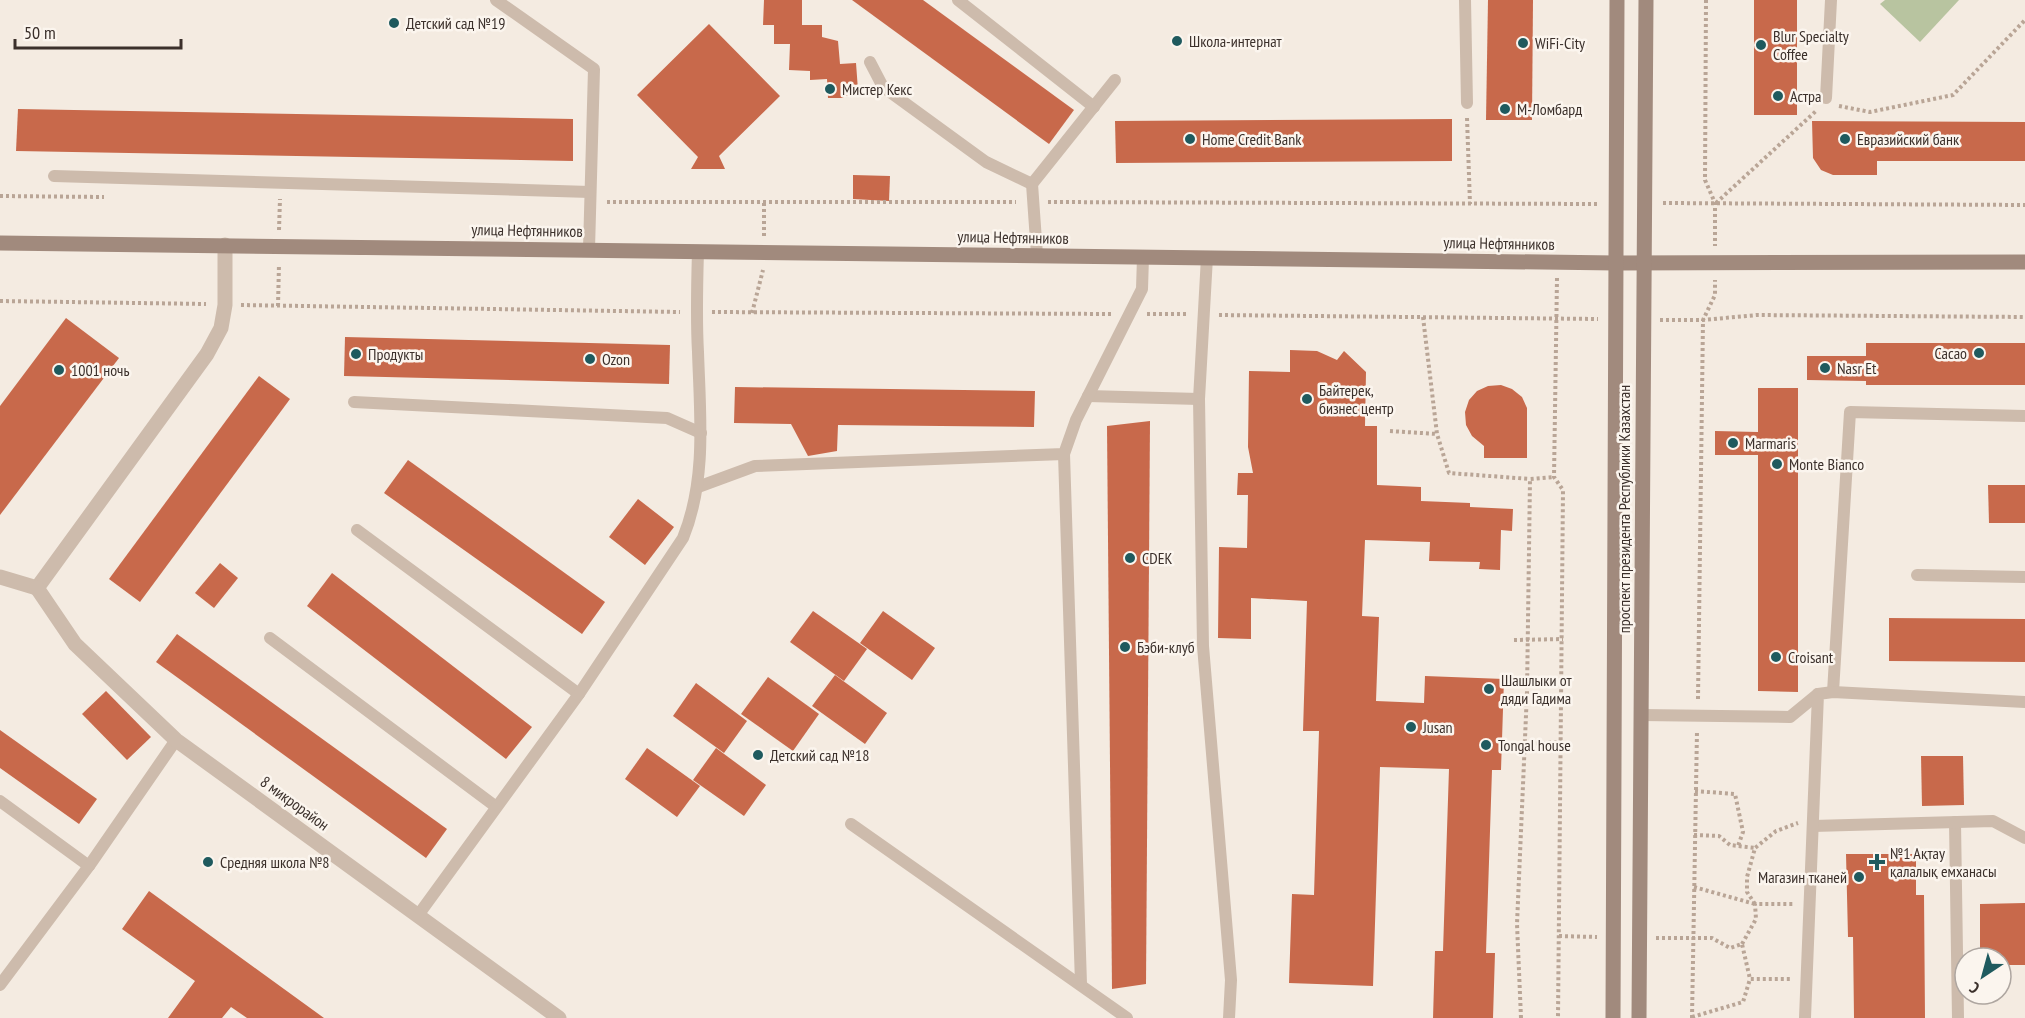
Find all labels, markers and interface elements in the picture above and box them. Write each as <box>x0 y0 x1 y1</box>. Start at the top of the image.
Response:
scale bar <box>15 12 182 50</box>
place label: Детский сад №19 <box>406 13 505 33</box>
marker: Детский сад №19 <box>387 16 401 30</box>
text: 50 m <box>24 21 56 44</box>
place label: Blur Specialty Coffee <box>1773 26 1849 64</box>
place label: Школа-интернат <box>1189 31 1283 51</box>
place label: WiFi-City <box>1535 33 1585 53</box>
marker: Школа-интернат <box>1170 34 1184 48</box>
marker: WiFi-City <box>1516 36 1530 50</box>
marker: Blur Specialty Coffee <box>1754 38 1768 52</box>
place label: Мистер Кекс <box>842 79 912 99</box>
marker: Мистер Кекс <box>823 82 837 96</box>
place label: Астра <box>1790 86 1821 106</box>
marker: Астра <box>1771 89 1785 103</box>
place label: М-Ломбард <box>1517 99 1582 119</box>
marker: М-Ломбард <box>1498 102 1512 116</box>
place label: Home Credit Bank <box>1202 129 1302 149</box>
place label: Евразийский банк <box>1857 129 1960 149</box>
marker: Home Credit Bank <box>1183 132 1197 146</box>
marker: Евразийский банк <box>1838 132 1852 146</box>
street label: улица Нефтянников <box>471 219 583 241</box>
street label: улица Нефтянников <box>957 226 1069 248</box>
street label: улица Нефтянников <box>1443 232 1555 254</box>
place label: Cacao <box>1934 343 1967 363</box>
place label: Продукты <box>368 344 423 364</box>
marker: Cacao <box>1972 346 1986 360</box>
marker: Продукты <box>349 347 363 361</box>
place label: Ozon <box>602 349 630 369</box>
marker: Ozon <box>583 352 597 366</box>
place label: Nasr Et <box>1837 358 1877 378</box>
place label: 1001 ночь <box>71 360 129 380</box>
marker: Nasr Et <box>1818 361 1832 375</box>
marker: 1001 ночь <box>52 363 66 377</box>
place label: Байтерек, бизнес центр <box>1319 380 1394 418</box>
street label: проспект президента Республики Казахстан <box>1614 385 1634 633</box>
marker: Байтерек, бизнес центр <box>1300 392 1314 406</box>
place label: Marmaris <box>1745 433 1796 453</box>
marker: Marmaris <box>1726 436 1740 450</box>
place label: Monte Bianco <box>1789 454 1864 474</box>
marker: Monte Bianco <box>1770 457 1784 471</box>
place label: CDEK <box>1142 548 1173 568</box>
marker: CDEK <box>1123 551 1137 565</box>
place label: Бэби-клуб <box>1137 637 1195 657</box>
marker: Бэби-клуб <box>1118 640 1132 654</box>
place label: Croisant <box>1788 647 1834 667</box>
marker: Croisant <box>1769 650 1783 664</box>
place label: Шашлыки от дяди Гадима <box>1501 670 1573 708</box>
marker: Шашлыки от дяди Гадима <box>1482 682 1496 696</box>
place label: Jusan <box>1422 717 1453 737</box>
marker: Jusan <box>1404 720 1418 734</box>
place label: Tongal house <box>1498 735 1571 755</box>
marker: Tongal house <box>1479 738 1493 752</box>
place label: Детский сад №18 <box>770 745 869 765</box>
marker: Детский сад №18 <box>751 748 765 762</box>
street label: 8 микрорайон <box>257 771 333 835</box>
place label: №1 Ақтау қалалық емханасы <box>1890 843 1997 881</box>
place label: Средняя школа №8 <box>220 852 330 872</box>
marker: №1 Ақтау қалалық емханасы <box>1868 853 1886 871</box>
marker: Средняя школа №8 <box>201 855 215 869</box>
place label: Магазин тканей <box>1758 867 1847 887</box>
marker: Магазин тканей <box>1852 870 1866 884</box>
north arrow <box>1953 946 2013 1006</box>
text: С <box>1965 977 1983 998</box>

